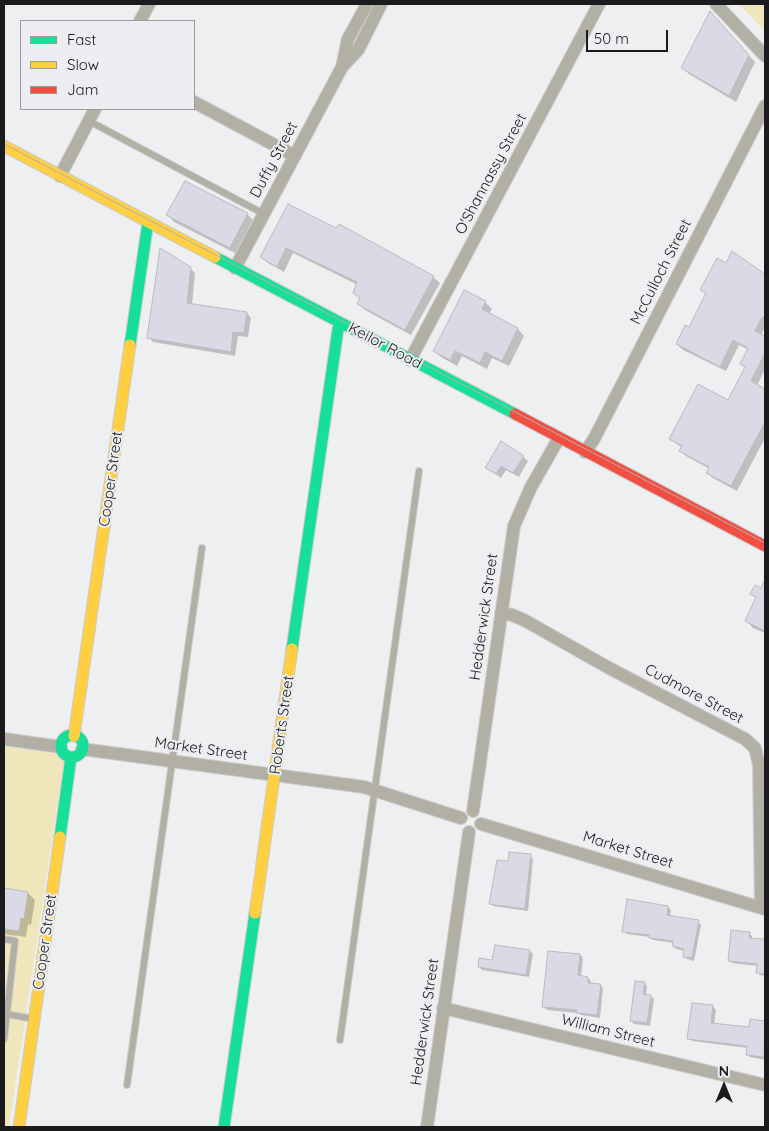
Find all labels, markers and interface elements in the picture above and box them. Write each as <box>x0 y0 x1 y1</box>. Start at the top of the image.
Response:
legend <box>20 20 195 110</box>
scale bar <box>589 20 672 52</box>
text: 50 m <box>594 29 629 48</box>
text: Fast <box>67 30 96 49</box>
text: Slow <box>67 55 99 74</box>
text: Jam <box>67 80 98 99</box>
street label: O'Shannassy Street <box>451 110 531 238</box>
street label: Duffy Street <box>246 119 302 201</box>
street label: McCulloch Street <box>627 216 695 328</box>
street label: Keilor Road <box>345 319 425 373</box>
street label: Cooper Street <box>95 430 127 528</box>
street label: Hedderwick Street <box>466 552 502 682</box>
street label: Cudmore Street <box>642 660 746 728</box>
street label: Roberts Street <box>266 674 298 776</box>
street label: Market Street <box>153 734 249 764</box>
street label: Market Street <box>581 828 675 872</box>
street label: Cooper Street <box>29 893 61 991</box>
street label: Hedderwick Street <box>407 957 443 1087</box>
street label: William Street <box>559 1011 657 1051</box>
north arrow <box>699 1061 749 1111</box>
text: N <box>719 1062 729 1080</box>

